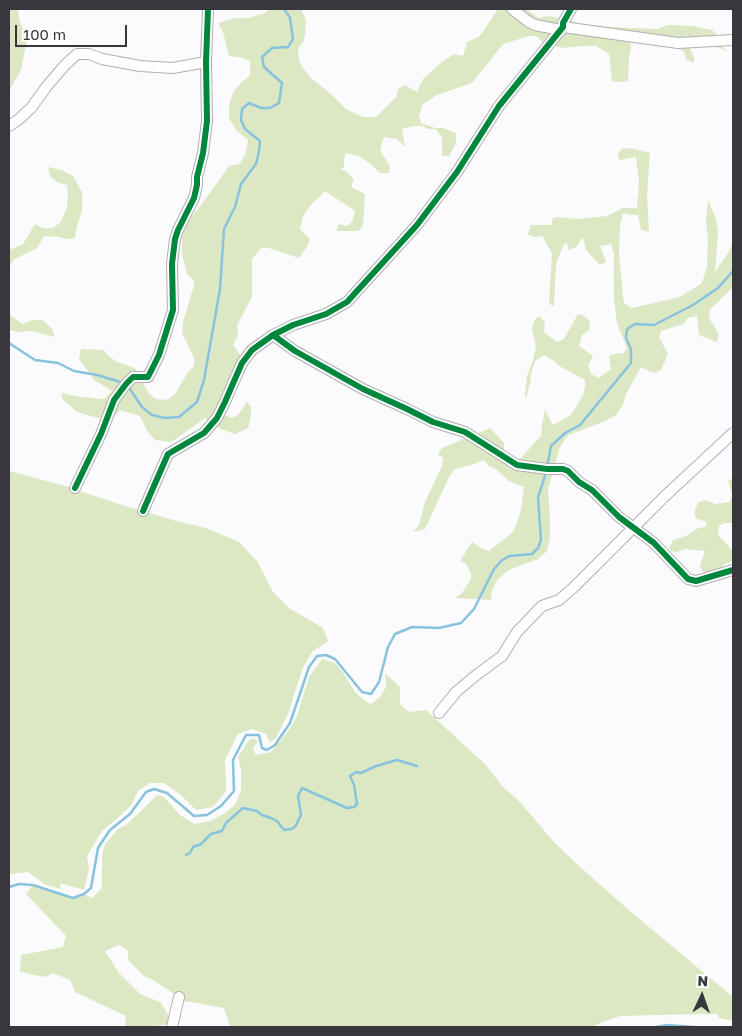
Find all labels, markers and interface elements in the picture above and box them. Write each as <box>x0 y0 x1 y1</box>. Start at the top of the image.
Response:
scale bar <box>18 15 130 47</box>
text: 100 m <box>23 25 66 43</box>
north arrow <box>677 971 727 1021</box>
text: N <box>697 972 709 989</box>

